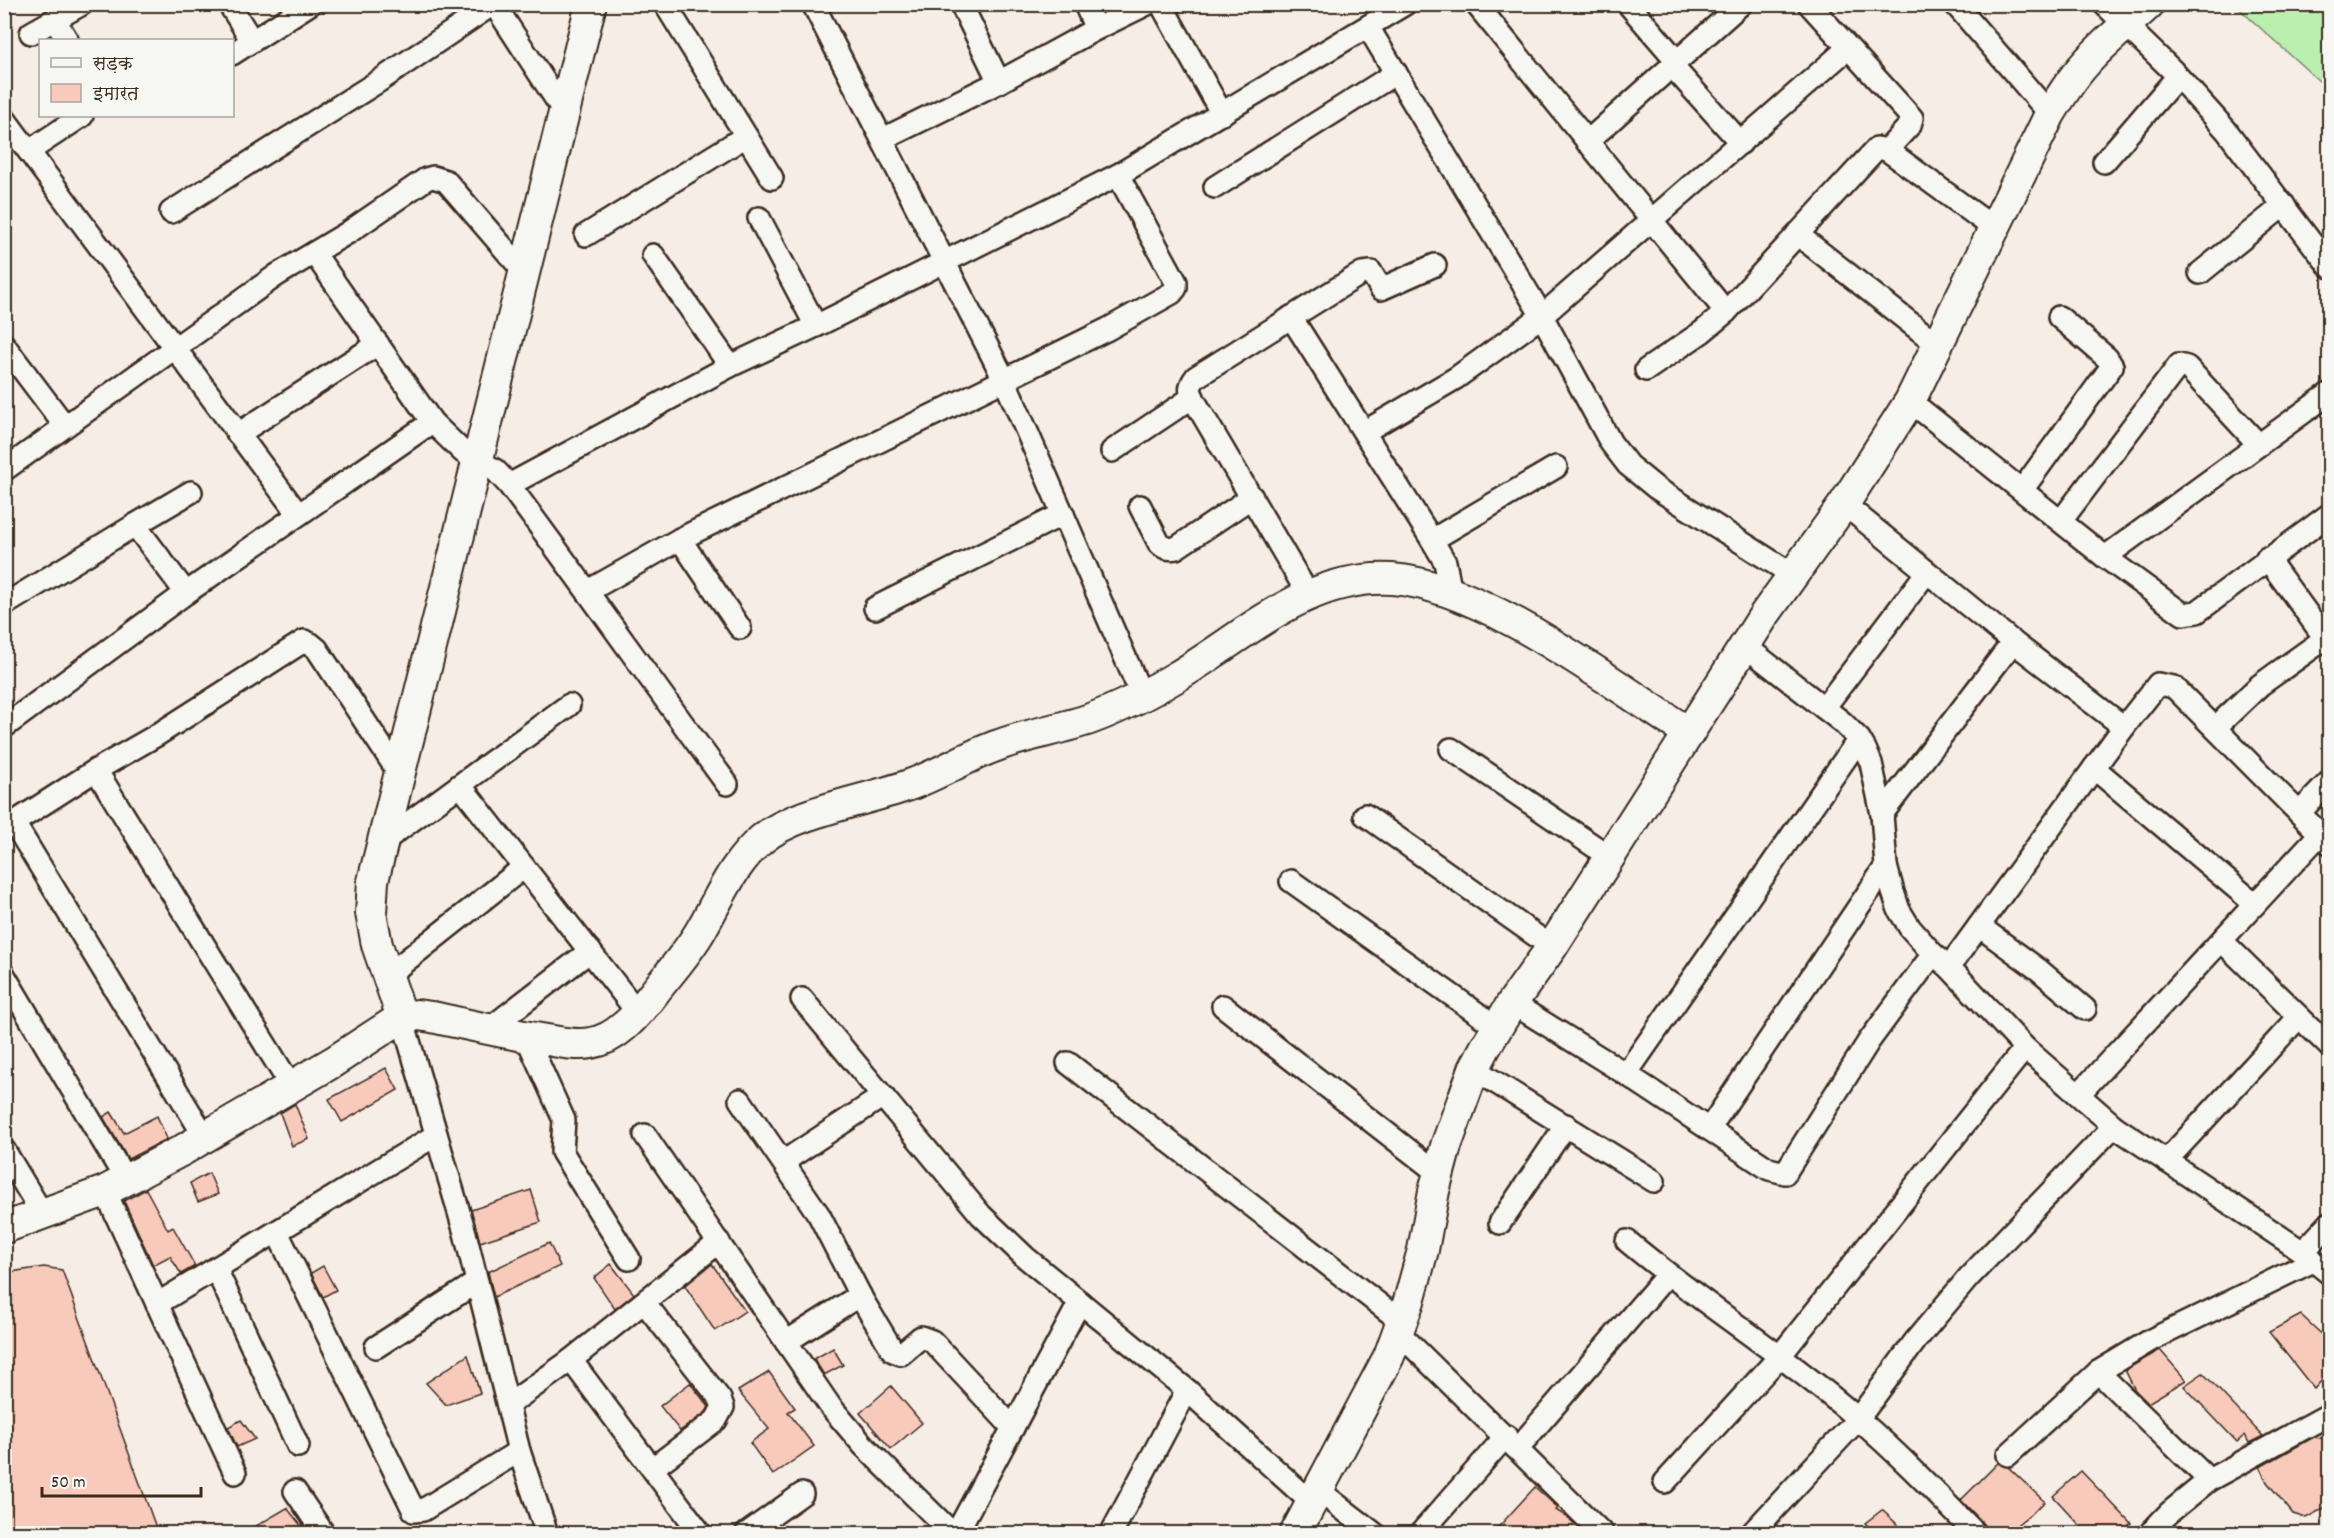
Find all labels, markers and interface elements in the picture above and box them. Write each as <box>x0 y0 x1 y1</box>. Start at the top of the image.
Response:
legend <box>39 39 234 117</box>
text: सड़क <box>92 53 134 78</box>
text: इमारत <box>92 83 139 108</box>
scale bar <box>42 1460 201 1498</box>
text: 50 m <box>51 1471 86 1496</box>

